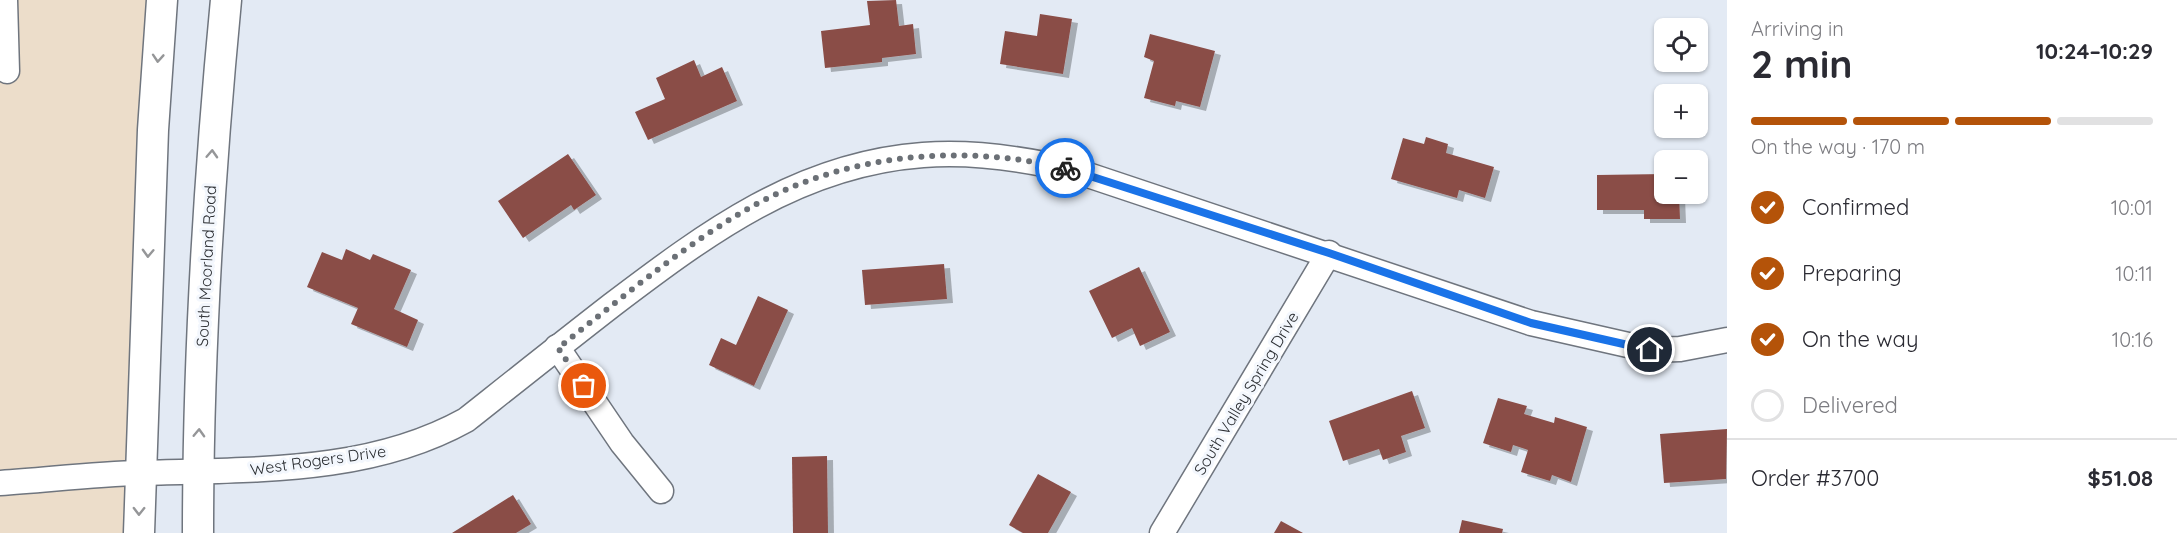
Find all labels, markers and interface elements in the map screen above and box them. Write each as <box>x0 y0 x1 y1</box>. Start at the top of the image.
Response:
text: Arriving in <box>1751 16 1844 41</box>
map controls <box>1654 18 1708 204</box>
button: locate <box>1654 18 1708 72</box>
text: 10:24–10:29 <box>2036 37 2153 65</box>
text: 2 min <box>1751 39 1853 88</box>
one-way arrow <box>152 54 165 63</box>
button: + <box>1654 84 1708 138</box>
text: On the way · 170 m <box>1751 134 1925 159</box>
courier <box>1035 138 1095 198</box>
one-way arrow <box>205 149 218 158</box>
button: − <box>1654 150 1708 204</box>
icon: bike <box>1049 152 1082 185</box>
street label: South Moorland Road <box>192 185 220 347</box>
icon: check <box>1751 191 1784 224</box>
text: Confirmed <box>1802 193 1909 221</box>
text: 10:01 <box>2111 195 2153 220</box>
one-way arrow <box>142 249 155 258</box>
icon: check <box>1751 257 1784 290</box>
text: Preparing <box>1802 259 1902 287</box>
text: 10:11 <box>2115 261 2153 286</box>
street label: South Valley Spring Drive <box>1189 308 1303 478</box>
icon: check <box>1751 323 1784 356</box>
pin <box>1624 324 1675 375</box>
text: On the way <box>1802 325 1918 353</box>
text: 10:16 <box>2112 327 2153 352</box>
icon: home <box>1633 333 1666 366</box>
pin <box>558 360 609 411</box>
icon: bag <box>567 369 600 402</box>
text: Delivered <box>1802 391 1898 419</box>
one-way arrow <box>193 428 205 437</box>
street label: West Rogers Drive <box>249 441 387 479</box>
text: Order #3700 <box>1751 464 1879 492</box>
text: $51.08 <box>2088 464 2153 492</box>
one-way arrow <box>133 506 145 515</box>

